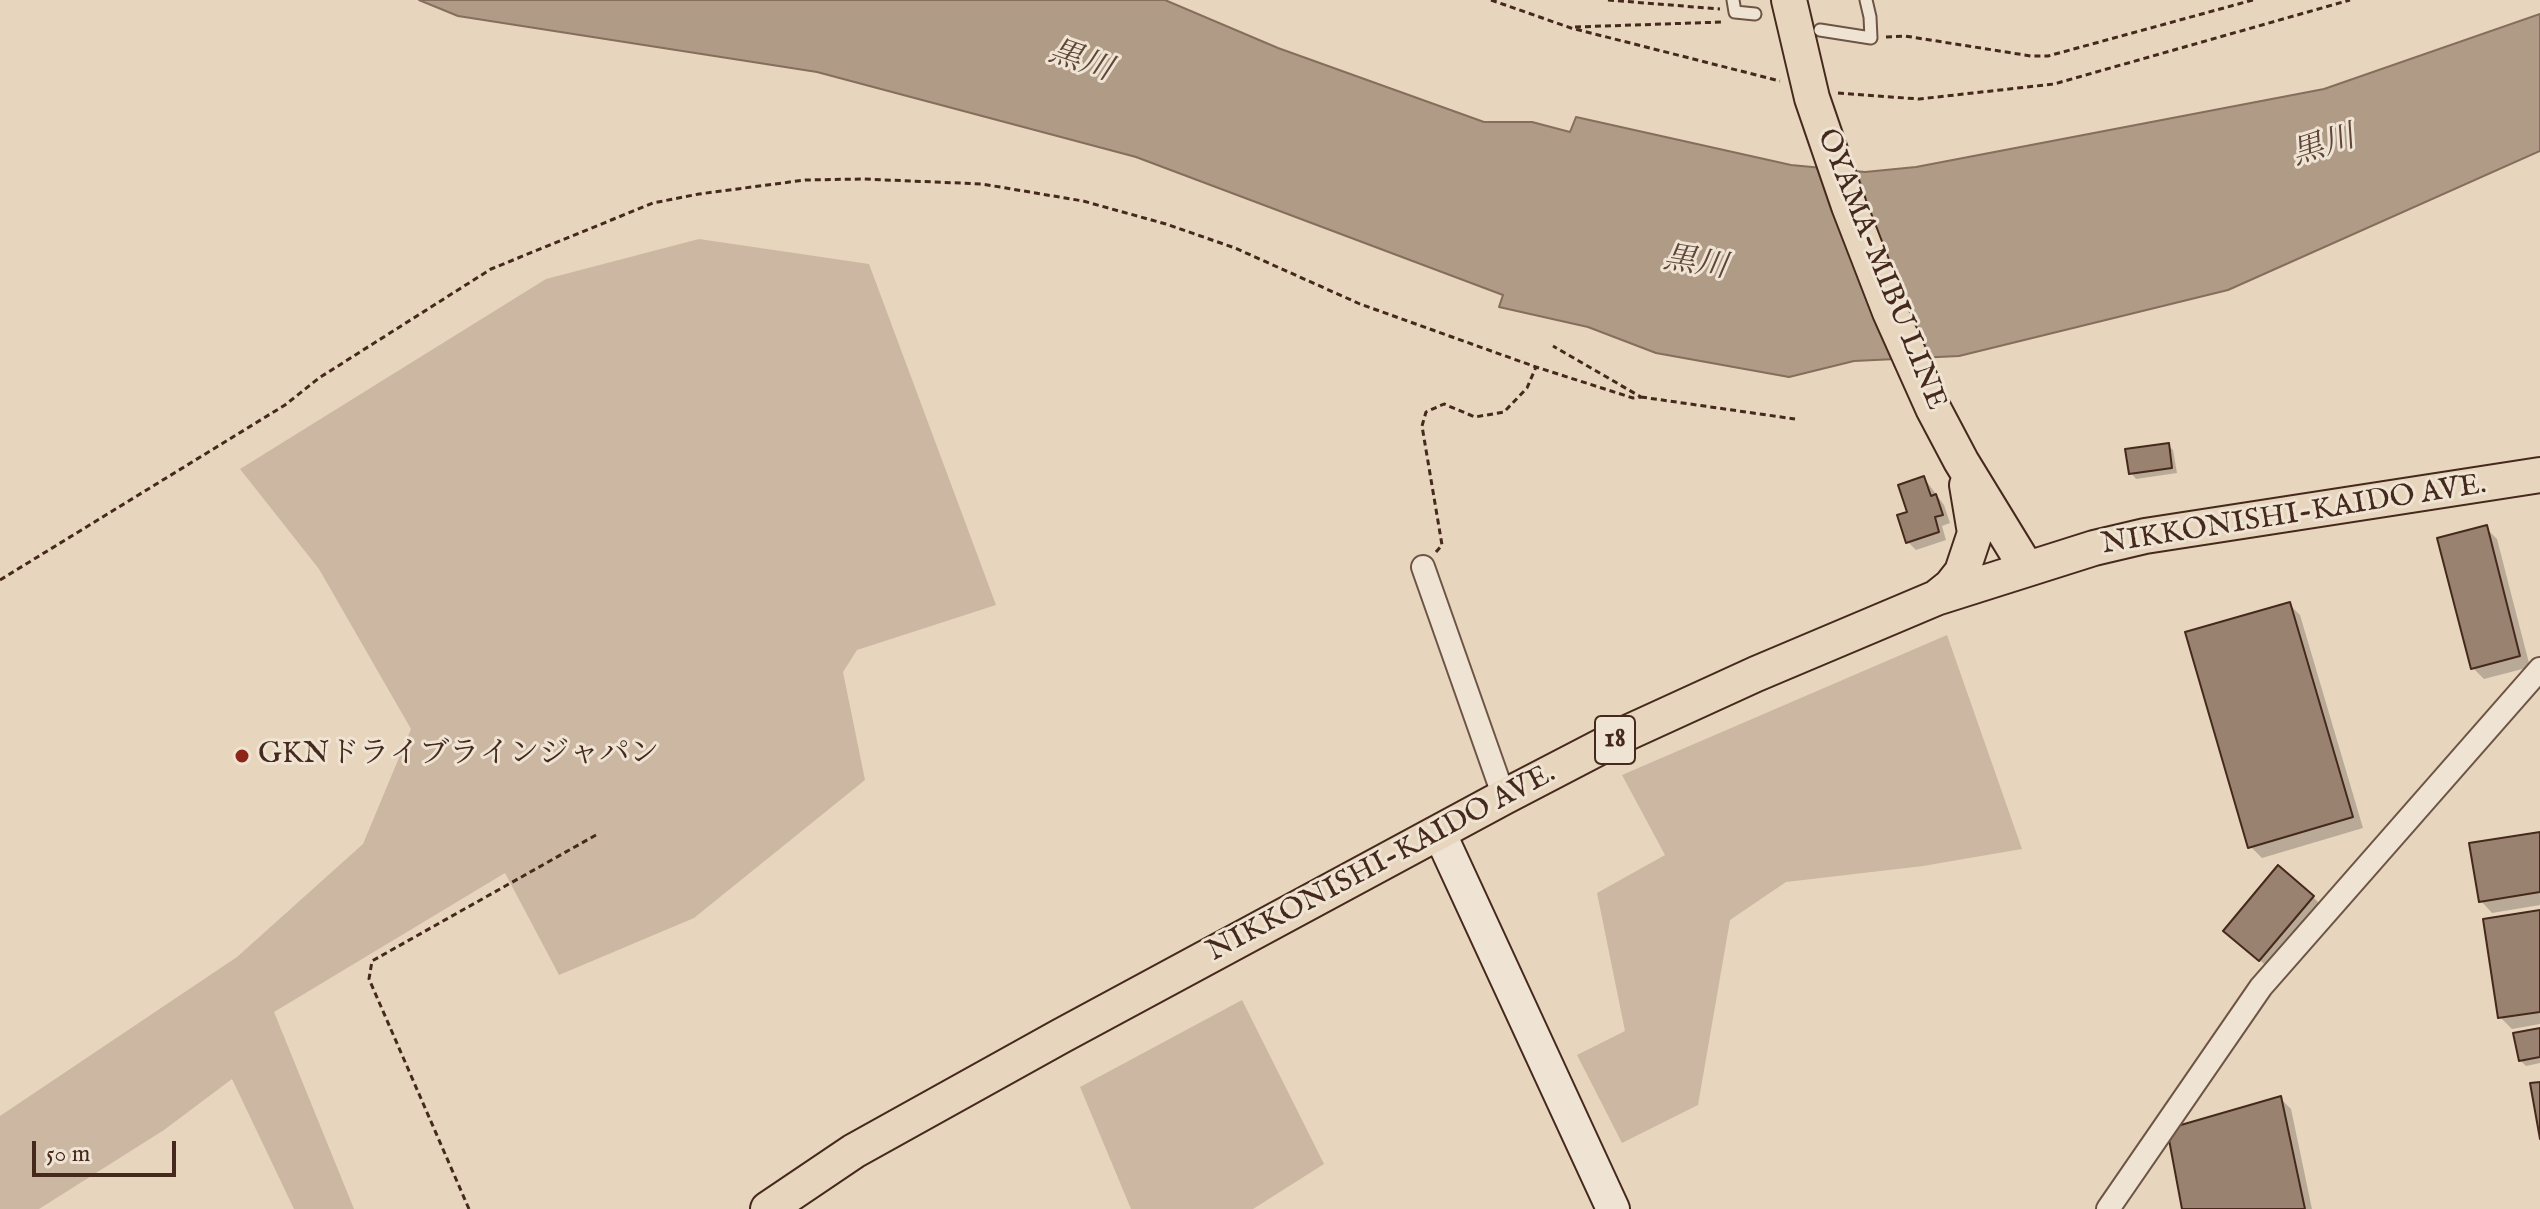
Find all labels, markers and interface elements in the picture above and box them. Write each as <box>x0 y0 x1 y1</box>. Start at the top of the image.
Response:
water label: 黒川 <box>1043 34 1117 92</box>
water label: 黒川 <box>2288 120 2360 176</box>
street label: OYAMA-MIBU LINE <box>1807 124 1953 416</box>
water label: 黒川 <box>1660 241 1730 289</box>
street label: NIKKONISHI-KAIDO AVE. <box>2099 468 2489 564</box>
road number: 18 <box>1595 716 1635 764</box>
place label: GKNドライブラインジャパン <box>258 738 659 774</box>
marker: GKNドライブラインジャパン <box>233 747 251 765</box>
street label: NIKKONISHI-KAIDO AVE. <box>1202 757 1562 971</box>
scale bar <box>36 1125 180 1175</box>
text: 50 m <box>46 1139 90 1170</box>

